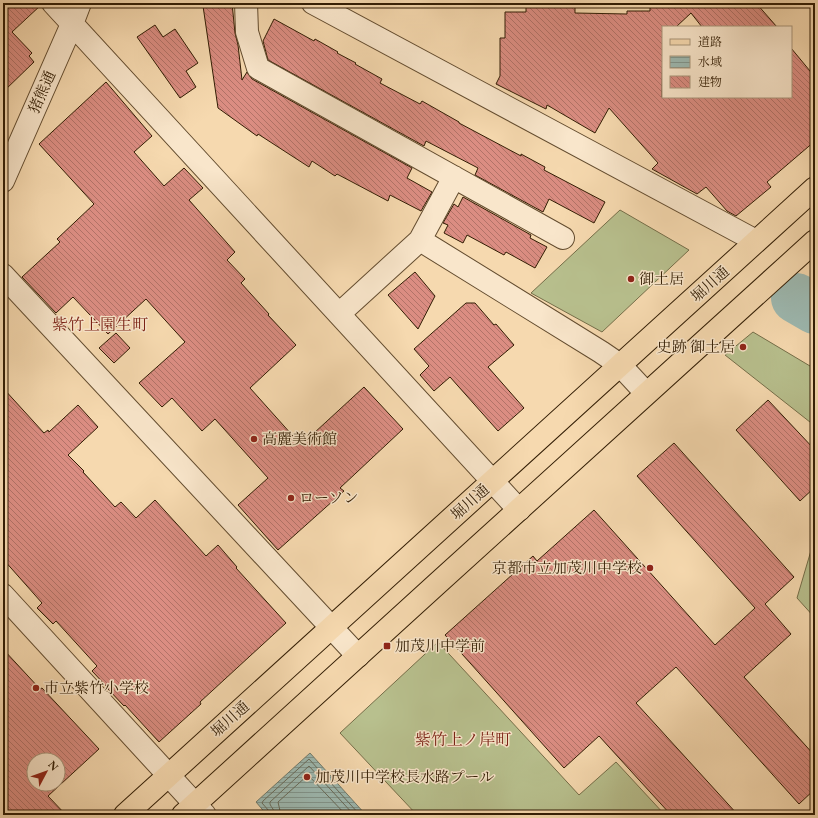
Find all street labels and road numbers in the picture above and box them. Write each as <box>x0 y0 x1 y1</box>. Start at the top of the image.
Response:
street label: 猪熊通 <box>24 67 59 116</box>
street label: 堀川通 <box>687 262 733 306</box>
street label: 堀川通 <box>447 480 493 524</box>
street label: 堀川通 <box>207 697 253 741</box>

